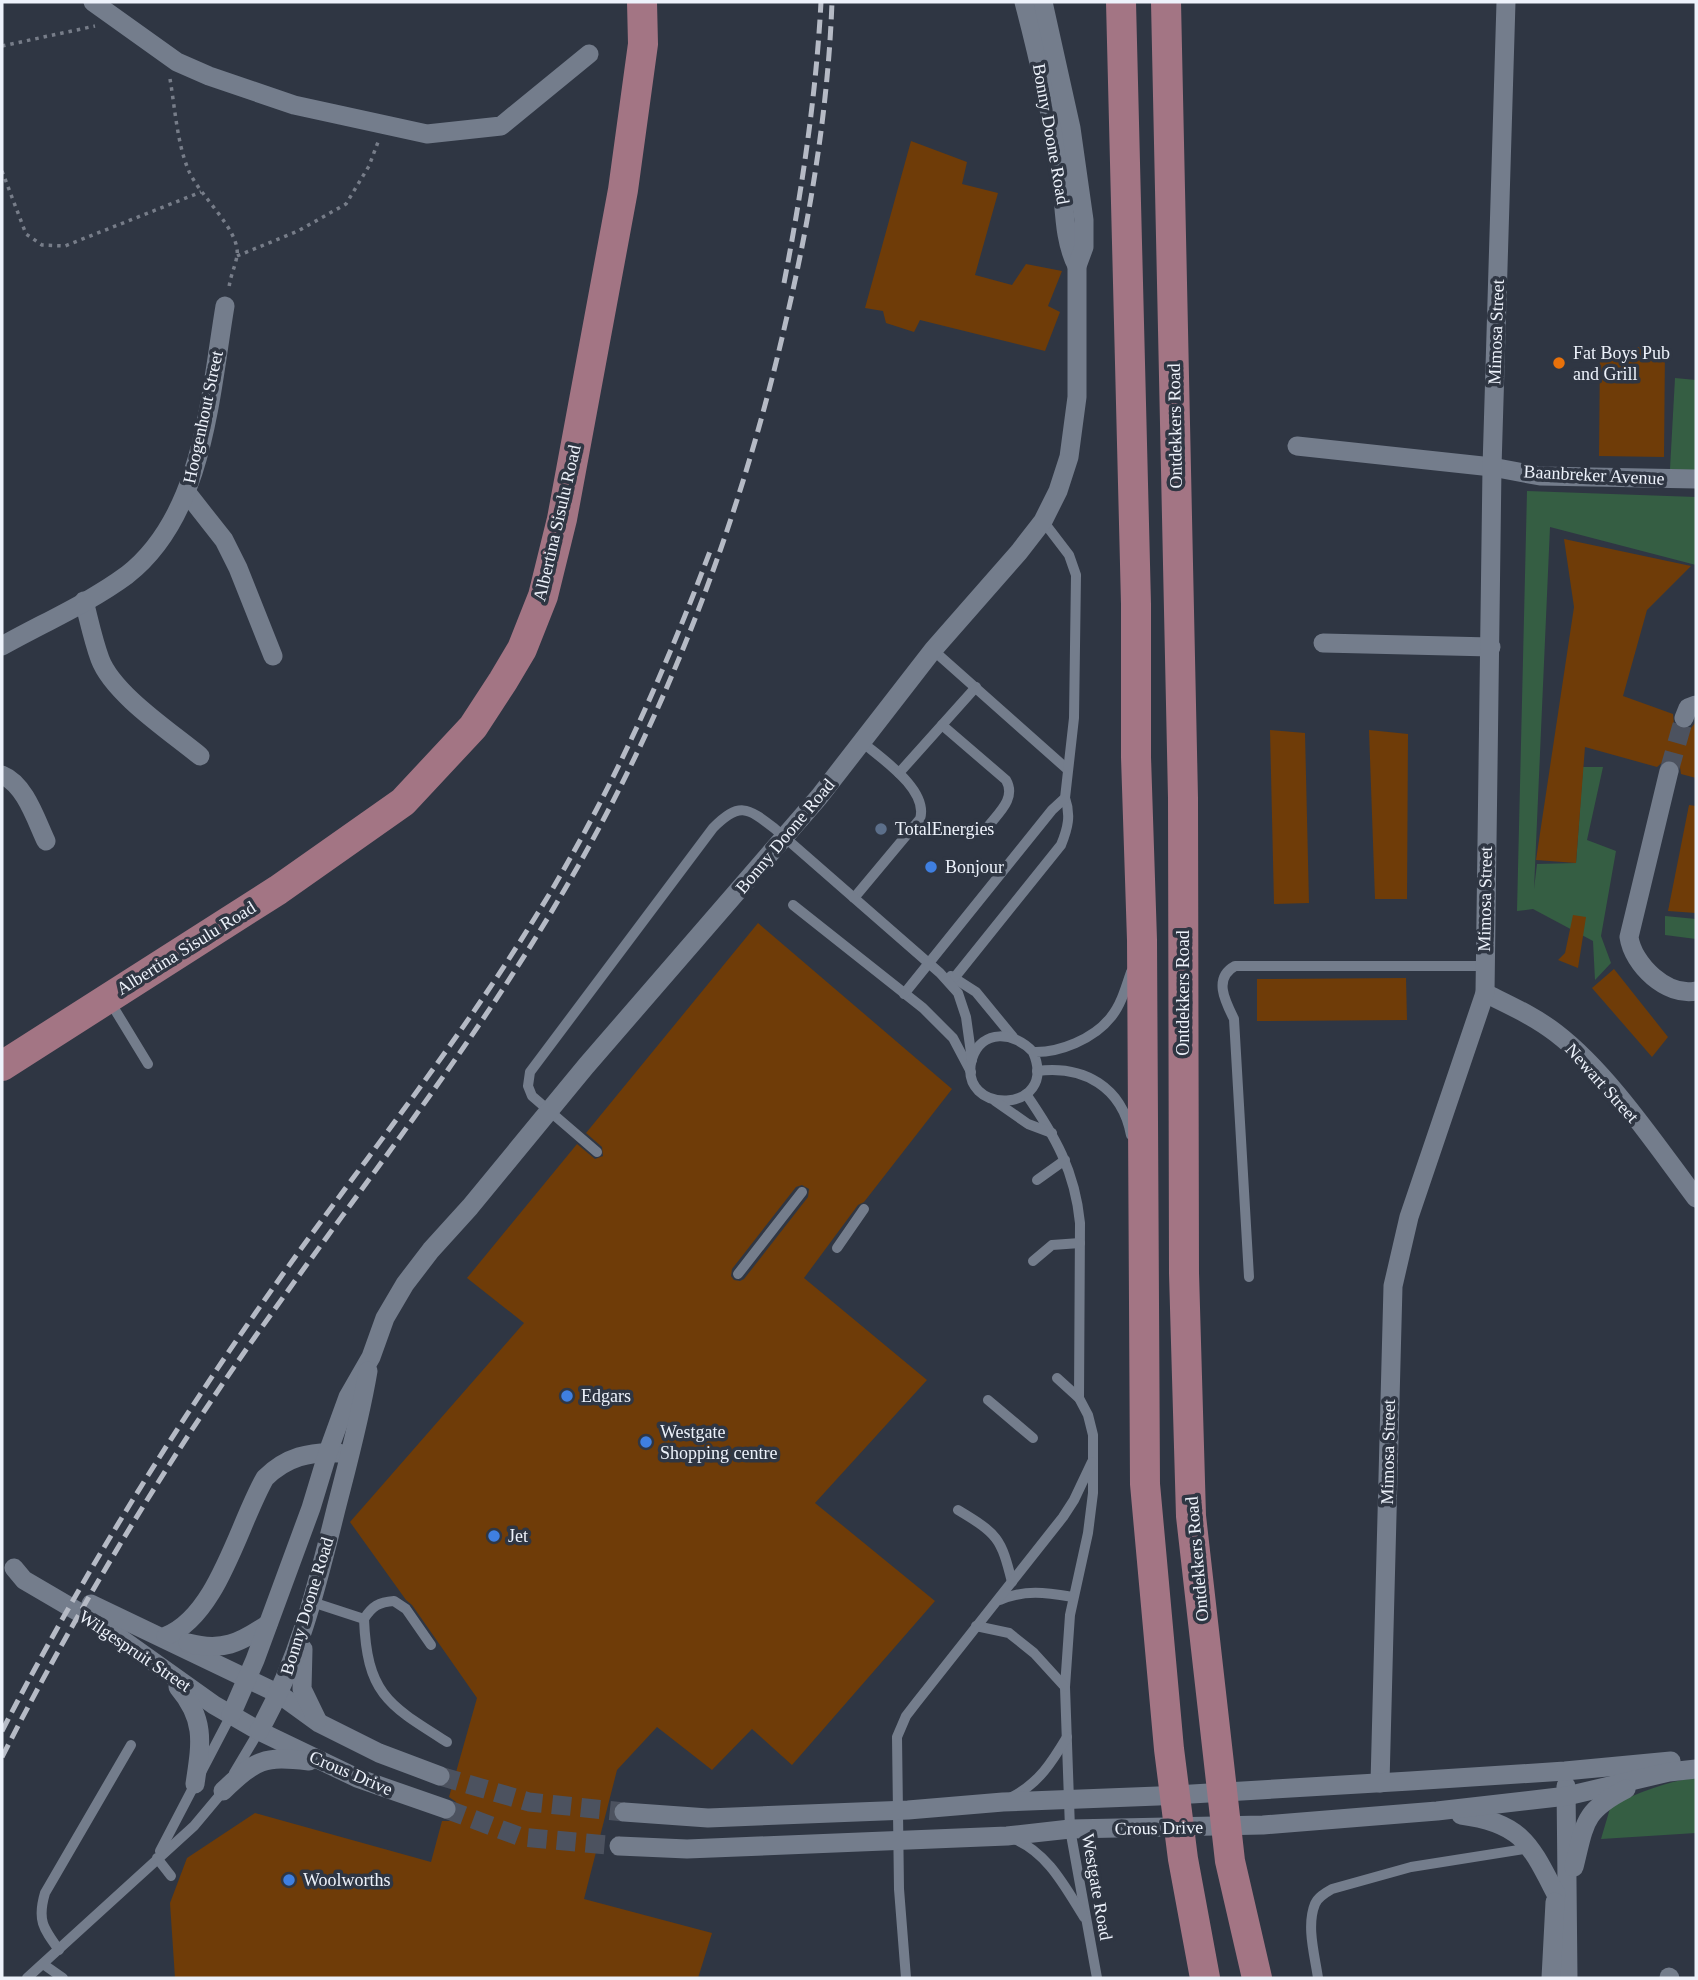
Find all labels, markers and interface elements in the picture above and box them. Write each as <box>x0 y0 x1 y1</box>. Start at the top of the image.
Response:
street label: Bonny Doone Road <box>1029 62 1073 206</box>
street label: Mimosa Street <box>1484 279 1508 385</box>
place label: Fat Boys Pub and Grill <box>1573 343 1670 384</box>
street label: Hoogenhout Street <box>179 349 227 485</box>
marker: Fat Boys Pub and Grill <box>1551 355 1567 371</box>
street label: Ontdekkers Road <box>1164 363 1186 489</box>
street label: Albertina Sisulu Road <box>529 443 585 603</box>
street label: Baanbreker Avenue <box>1523 461 1665 489</box>
street label: Bonny Doone Road <box>731 775 839 897</box>
place label: TotalEnergies <box>895 819 994 839</box>
marker: TotalEnergies <box>873 821 889 837</box>
street label: Mimosa Street <box>1474 846 1496 952</box>
place label: Bonjour <box>945 857 1004 877</box>
marker: Bonjour <box>923 859 939 875</box>
street label: Albertina Sisulu Road <box>113 897 259 999</box>
street label: Ontdekkers Road <box>1173 930 1193 1056</box>
street label: Newart Street <box>1561 1039 1643 1127</box>
place label: Edgars <box>581 1386 631 1406</box>
marker: Edgars <box>559 1388 575 1404</box>
street label: Mimosa Street <box>1377 1399 1399 1505</box>
place label: Westgate Shopping centre <box>660 1422 777 1463</box>
marker: Westgate Shopping centre <box>638 1434 654 1450</box>
street label: Ontdekkers Road <box>1182 1496 1212 1622</box>
place label: Jet <box>508 1526 528 1546</box>
marker: Jet <box>486 1528 502 1544</box>
street label: Bonny Doone Road <box>277 1535 337 1677</box>
street label: Wilgespruit Street <box>75 1606 195 1696</box>
street label: Crous Drive <box>306 1747 396 1799</box>
street label: Crous Drive <box>1115 1817 1203 1839</box>
street label: Westgate Road <box>1078 1832 1116 1942</box>
place label: Woolworths <box>303 1870 391 1890</box>
marker: Woolworths <box>281 1872 297 1888</box>

